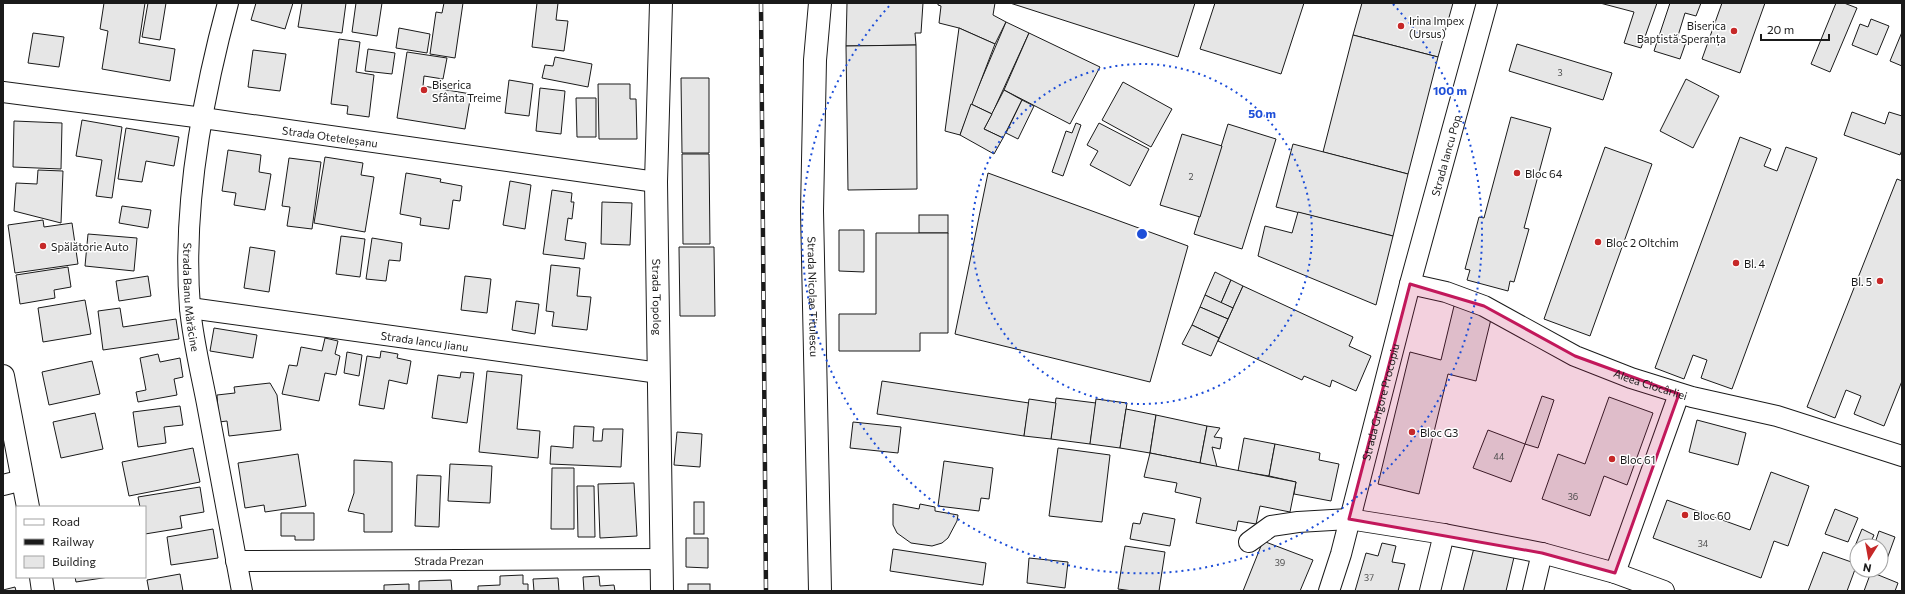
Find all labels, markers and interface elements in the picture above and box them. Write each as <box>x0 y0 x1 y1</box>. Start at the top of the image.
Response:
place label: Irina Impex (Ursus) <box>1409 14 1464 40</box>
scale bar <box>1761 16 1829 42</box>
place label: Biserica Baptistă Speranța <box>1637 19 1726 46</box>
marker: Irina Impex (Ursus) <box>1396 21 1406 31</box>
text: 20 m <box>1767 22 1794 36</box>
marker: Biserica Baptistă Speranța <box>1729 26 1739 36</box>
house number: 3 <box>1557 67 1563 78</box>
place label: Biserica Sfânta Treime <box>432 78 502 104</box>
text: 100 m <box>1433 83 1467 97</box>
marker: Biserica Sfânta Treime <box>419 85 429 95</box>
text: 50 m <box>1248 106 1276 120</box>
street label: Strada Iancu Pop <box>1428 113 1463 197</box>
street label: Strada Oteteleșanu <box>281 123 379 149</box>
place label: Bloc 64 <box>1525 167 1563 180</box>
marker: Bloc 64 <box>1512 168 1522 178</box>
house number: 2 <box>1189 171 1194 182</box>
centre of rings <box>1135 227 1149 241</box>
street label: Strada Nicolae Titulescu <box>806 236 822 357</box>
place label: Bloc 2 Oltchim <box>1606 236 1679 249</box>
marker: Bloc 2 Oltchim <box>1593 237 1603 247</box>
place label: Spălătorie Auto <box>51 240 129 253</box>
marker: Spălătorie Auto <box>38 241 48 251</box>
street label: Strada Banu Mărăcine <box>182 243 203 353</box>
place label: Bl. 4 <box>1744 257 1766 270</box>
marker: Bl. 4 <box>1731 258 1741 268</box>
street label: Strada Topolog <box>651 259 665 335</box>
place label: Bl. 5 <box>1851 275 1872 288</box>
marker: Bl. 5 <box>1875 276 1885 286</box>
street label: Strada Iancu Jianu <box>380 328 469 353</box>
street label: Strada Grigore Procopiu <box>1359 342 1401 462</box>
street label: Aleea Ciocârliei <box>1612 365 1689 402</box>
place label: Bloc G3 <box>1420 426 1458 439</box>
marker: Bloc G3 <box>1407 427 1417 437</box>
house number: 44 <box>1494 451 1505 462</box>
place label: Bloc 61 <box>1620 453 1655 466</box>
marker: Bloc 61 <box>1607 454 1617 464</box>
house number: 36 <box>1568 491 1578 502</box>
legend <box>16 506 146 578</box>
place label: Bloc 60 <box>1693 509 1731 522</box>
marker: Bloc 60 <box>1680 510 1690 520</box>
text: Road <box>52 514 80 528</box>
text: Railway <box>52 534 94 548</box>
house number: 34 <box>1698 538 1709 549</box>
north arrow <box>1849 538 1889 578</box>
street label: Strada Prezan <box>414 553 484 567</box>
text: Building <box>52 554 96 568</box>
house number: 39 <box>1275 557 1285 568</box>
text: N <box>1862 561 1872 575</box>
house number: 37 <box>1364 572 1374 583</box>

